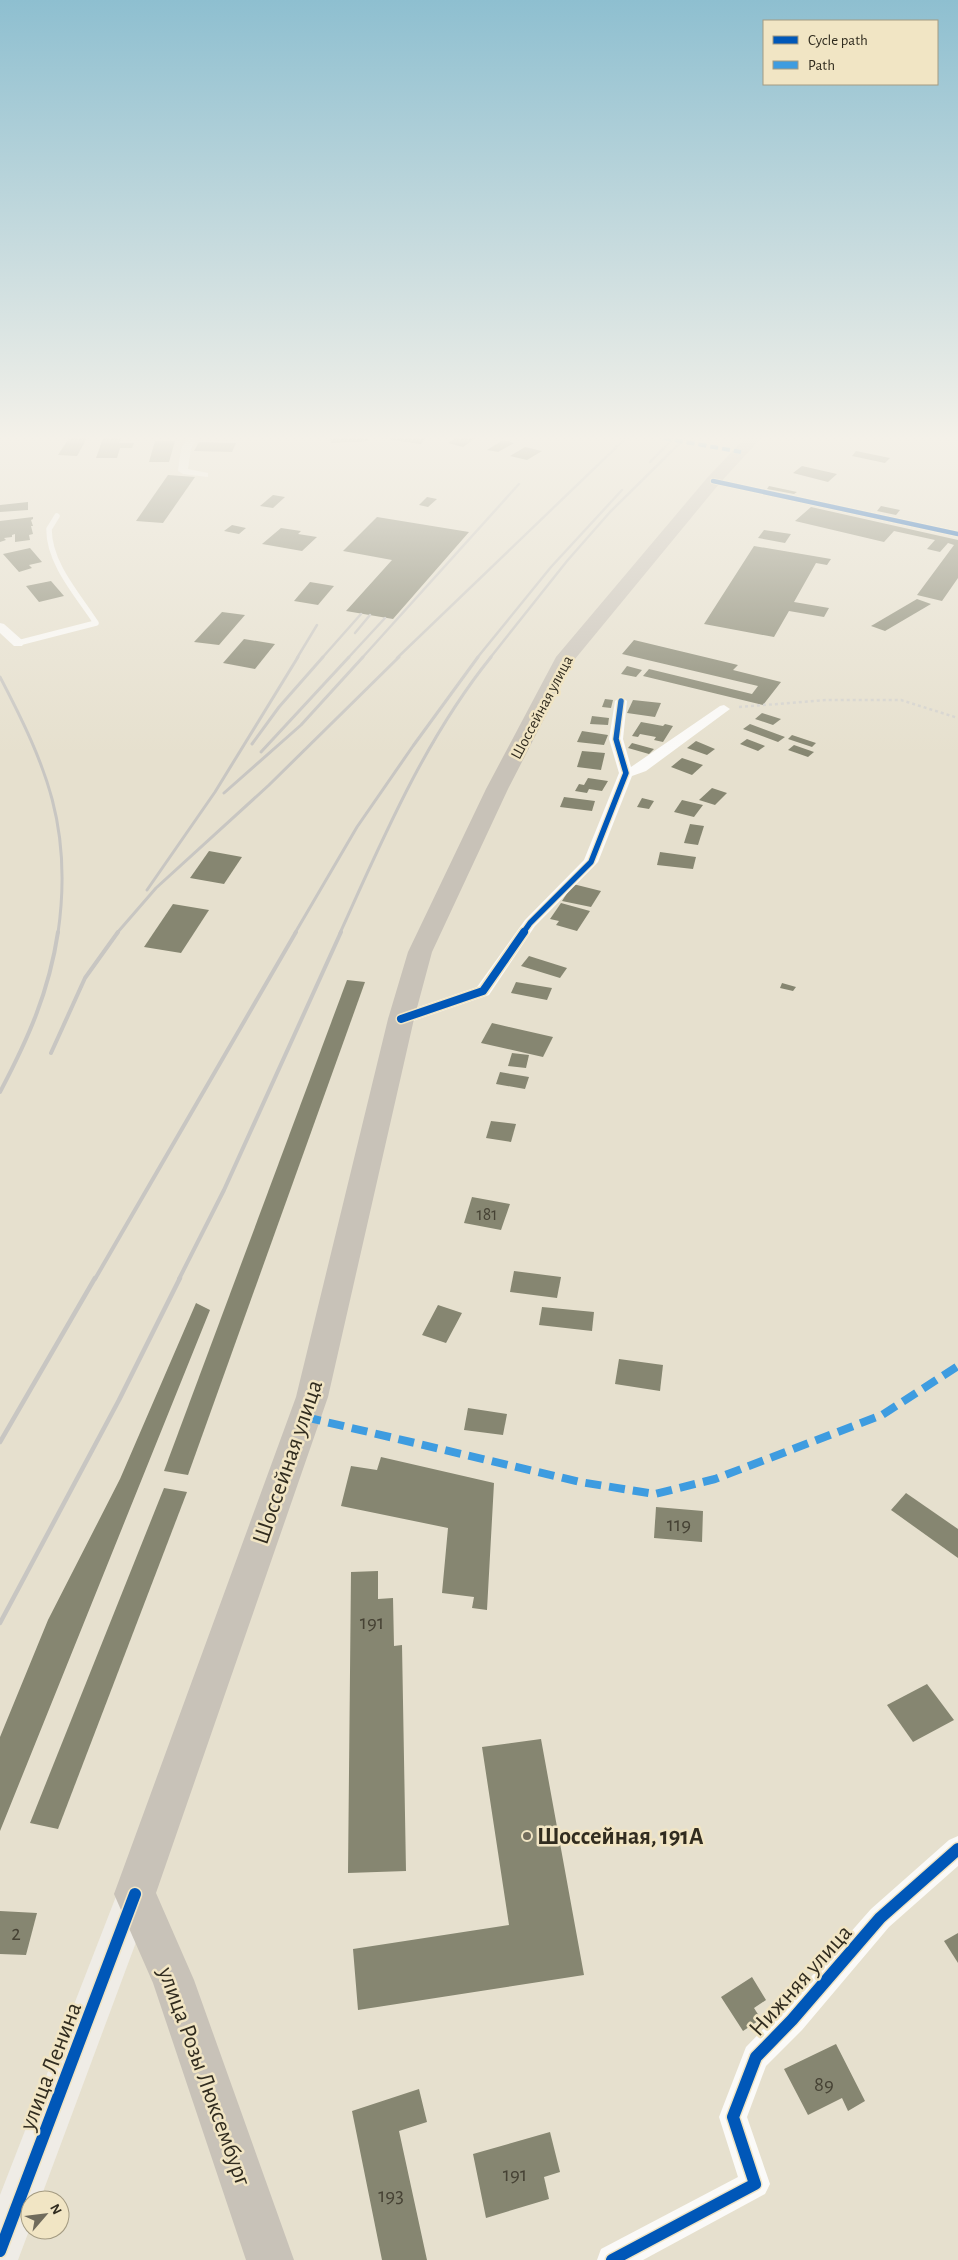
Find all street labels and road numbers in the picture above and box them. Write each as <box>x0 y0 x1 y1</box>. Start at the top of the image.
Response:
street label: Шоссейная улица <box>508 653 577 762</box>
street label: Шоссейная улица <box>249 1377 327 1548</box>
street label: Нижняя улица <box>745 1920 857 2041</box>
street label: улица Розы Люксембург <box>153 1963 255 2189</box>
street label: улица Ленина <box>15 1999 86 2135</box>

